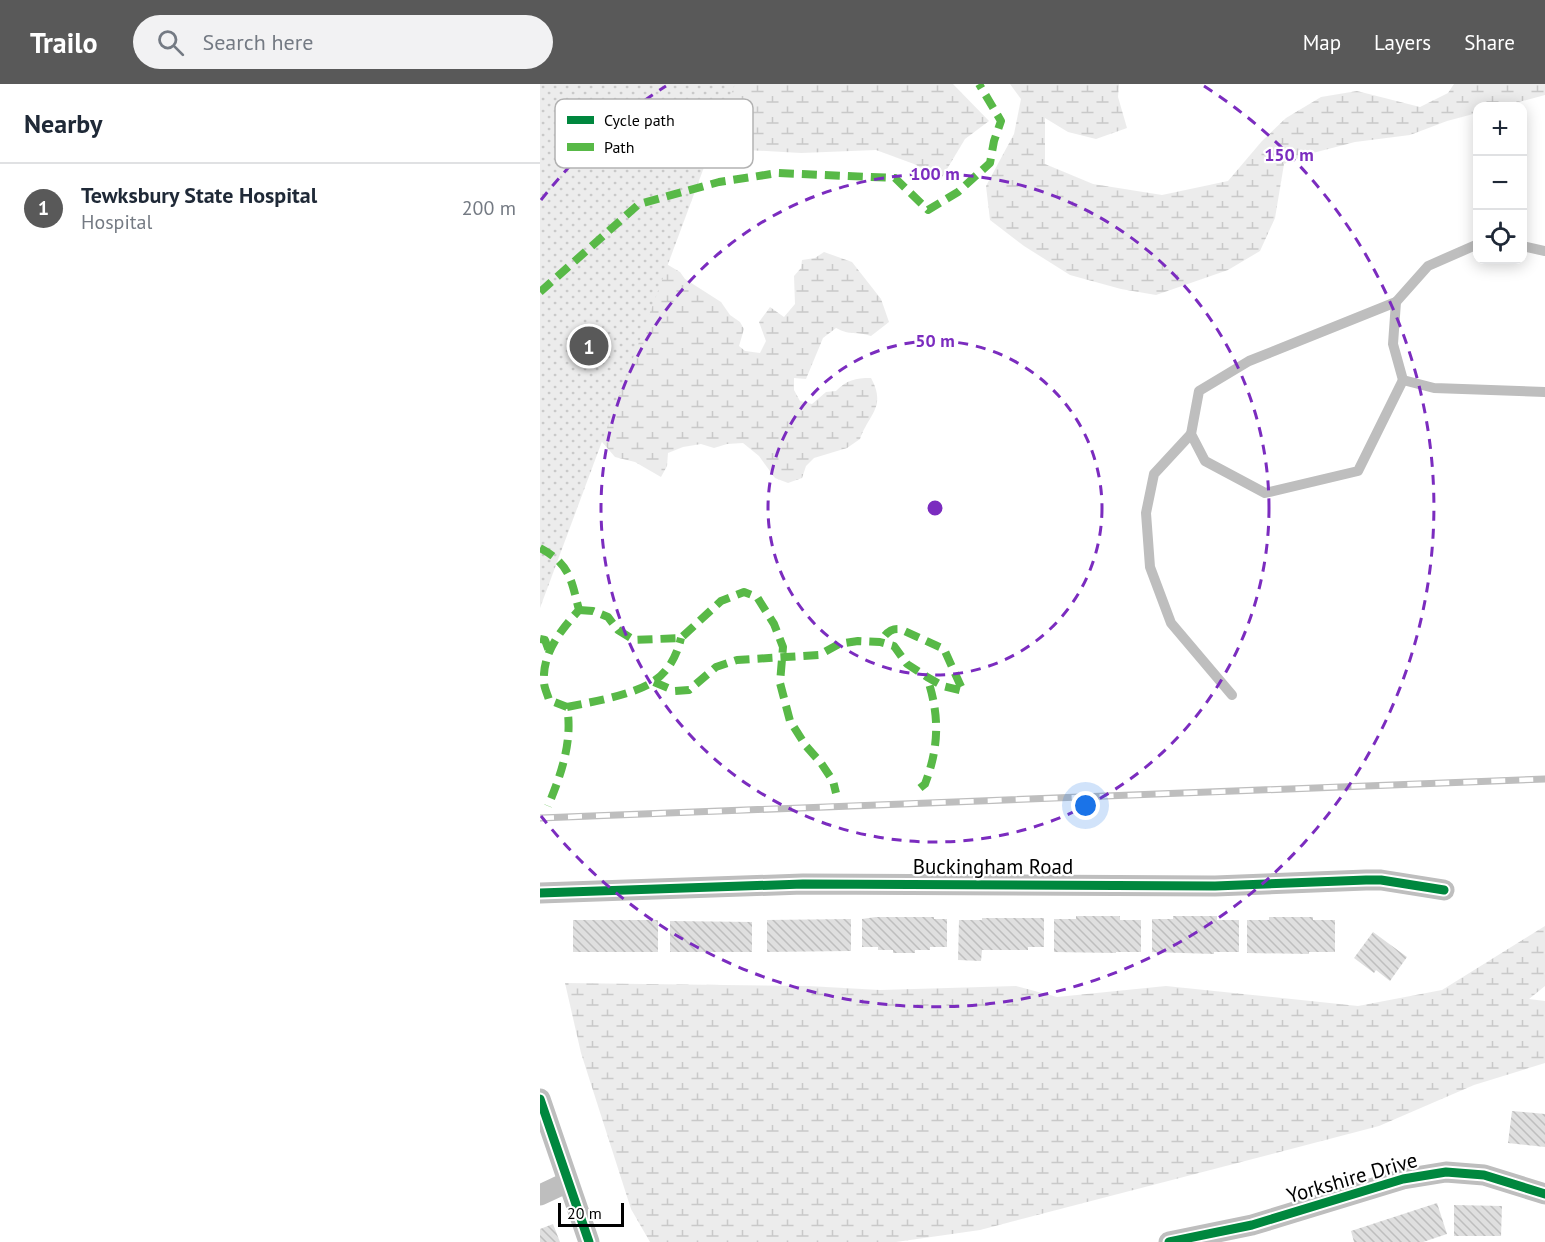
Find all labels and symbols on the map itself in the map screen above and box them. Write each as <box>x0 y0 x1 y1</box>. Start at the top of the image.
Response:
legend <box>555 99 753 168</box>
text: Cycle path <box>604 110 675 130</box>
text: Path <box>604 137 635 157</box>
text: 150 m <box>1264 143 1314 166</box>
text: 100 m <box>910 162 960 185</box>
pin: 1 <box>569 324 608 368</box>
text: 50 m <box>915 329 955 352</box>
centre of rings <box>925 498 945 518</box>
your location <box>1071 791 1100 820</box>
street label: Buckingham Road <box>913 853 1073 880</box>
street label: Yorkshire Drive <box>1283 1146 1420 1209</box>
scale bar <box>558 1200 624 1228</box>

